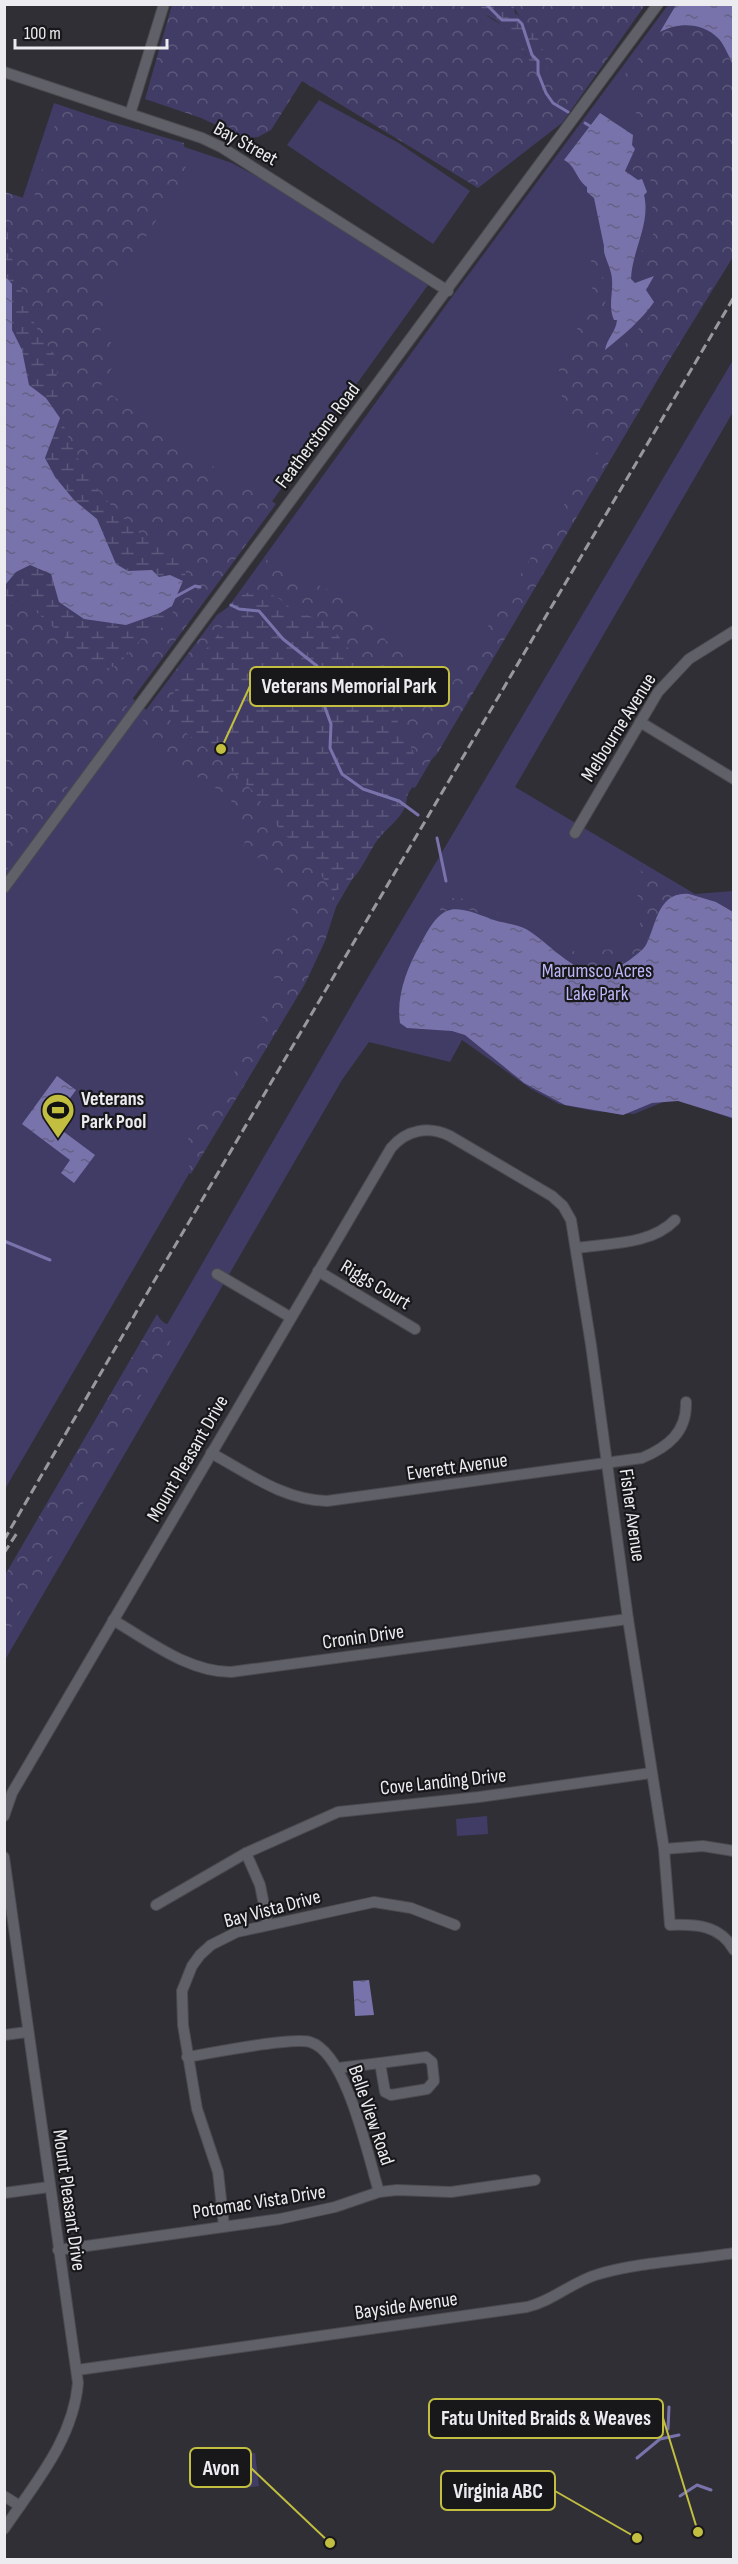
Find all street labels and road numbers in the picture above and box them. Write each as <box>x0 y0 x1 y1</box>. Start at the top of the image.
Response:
street label: Bay Street <box>209 117 282 171</box>
street label: Featherstone Road <box>270 378 365 493</box>
street label: Melbourne Avenue <box>576 669 662 786</box>
street label: Riggs Court <box>336 1255 415 1315</box>
street label: Mount Pleasant Drive <box>142 1391 234 1526</box>
street label: Everett Avenue <box>405 1448 509 1486</box>
street label: Fisher Avenue <box>614 1467 650 1563</box>
street label: Cronin Drive <box>321 1619 406 1655</box>
street label: Cove Landing Drive <box>379 1763 507 1801</box>
street label: Bay Vista Drive <box>221 1885 323 1933</box>
street label: Belle View Road <box>343 2062 399 2168</box>
street label: Mount Pleasant Drive <box>47 2128 91 2272</box>
street label: Potomac Vista Drive <box>191 2180 327 2224</box>
street label: Bayside Avenue <box>353 2287 459 2325</box>

